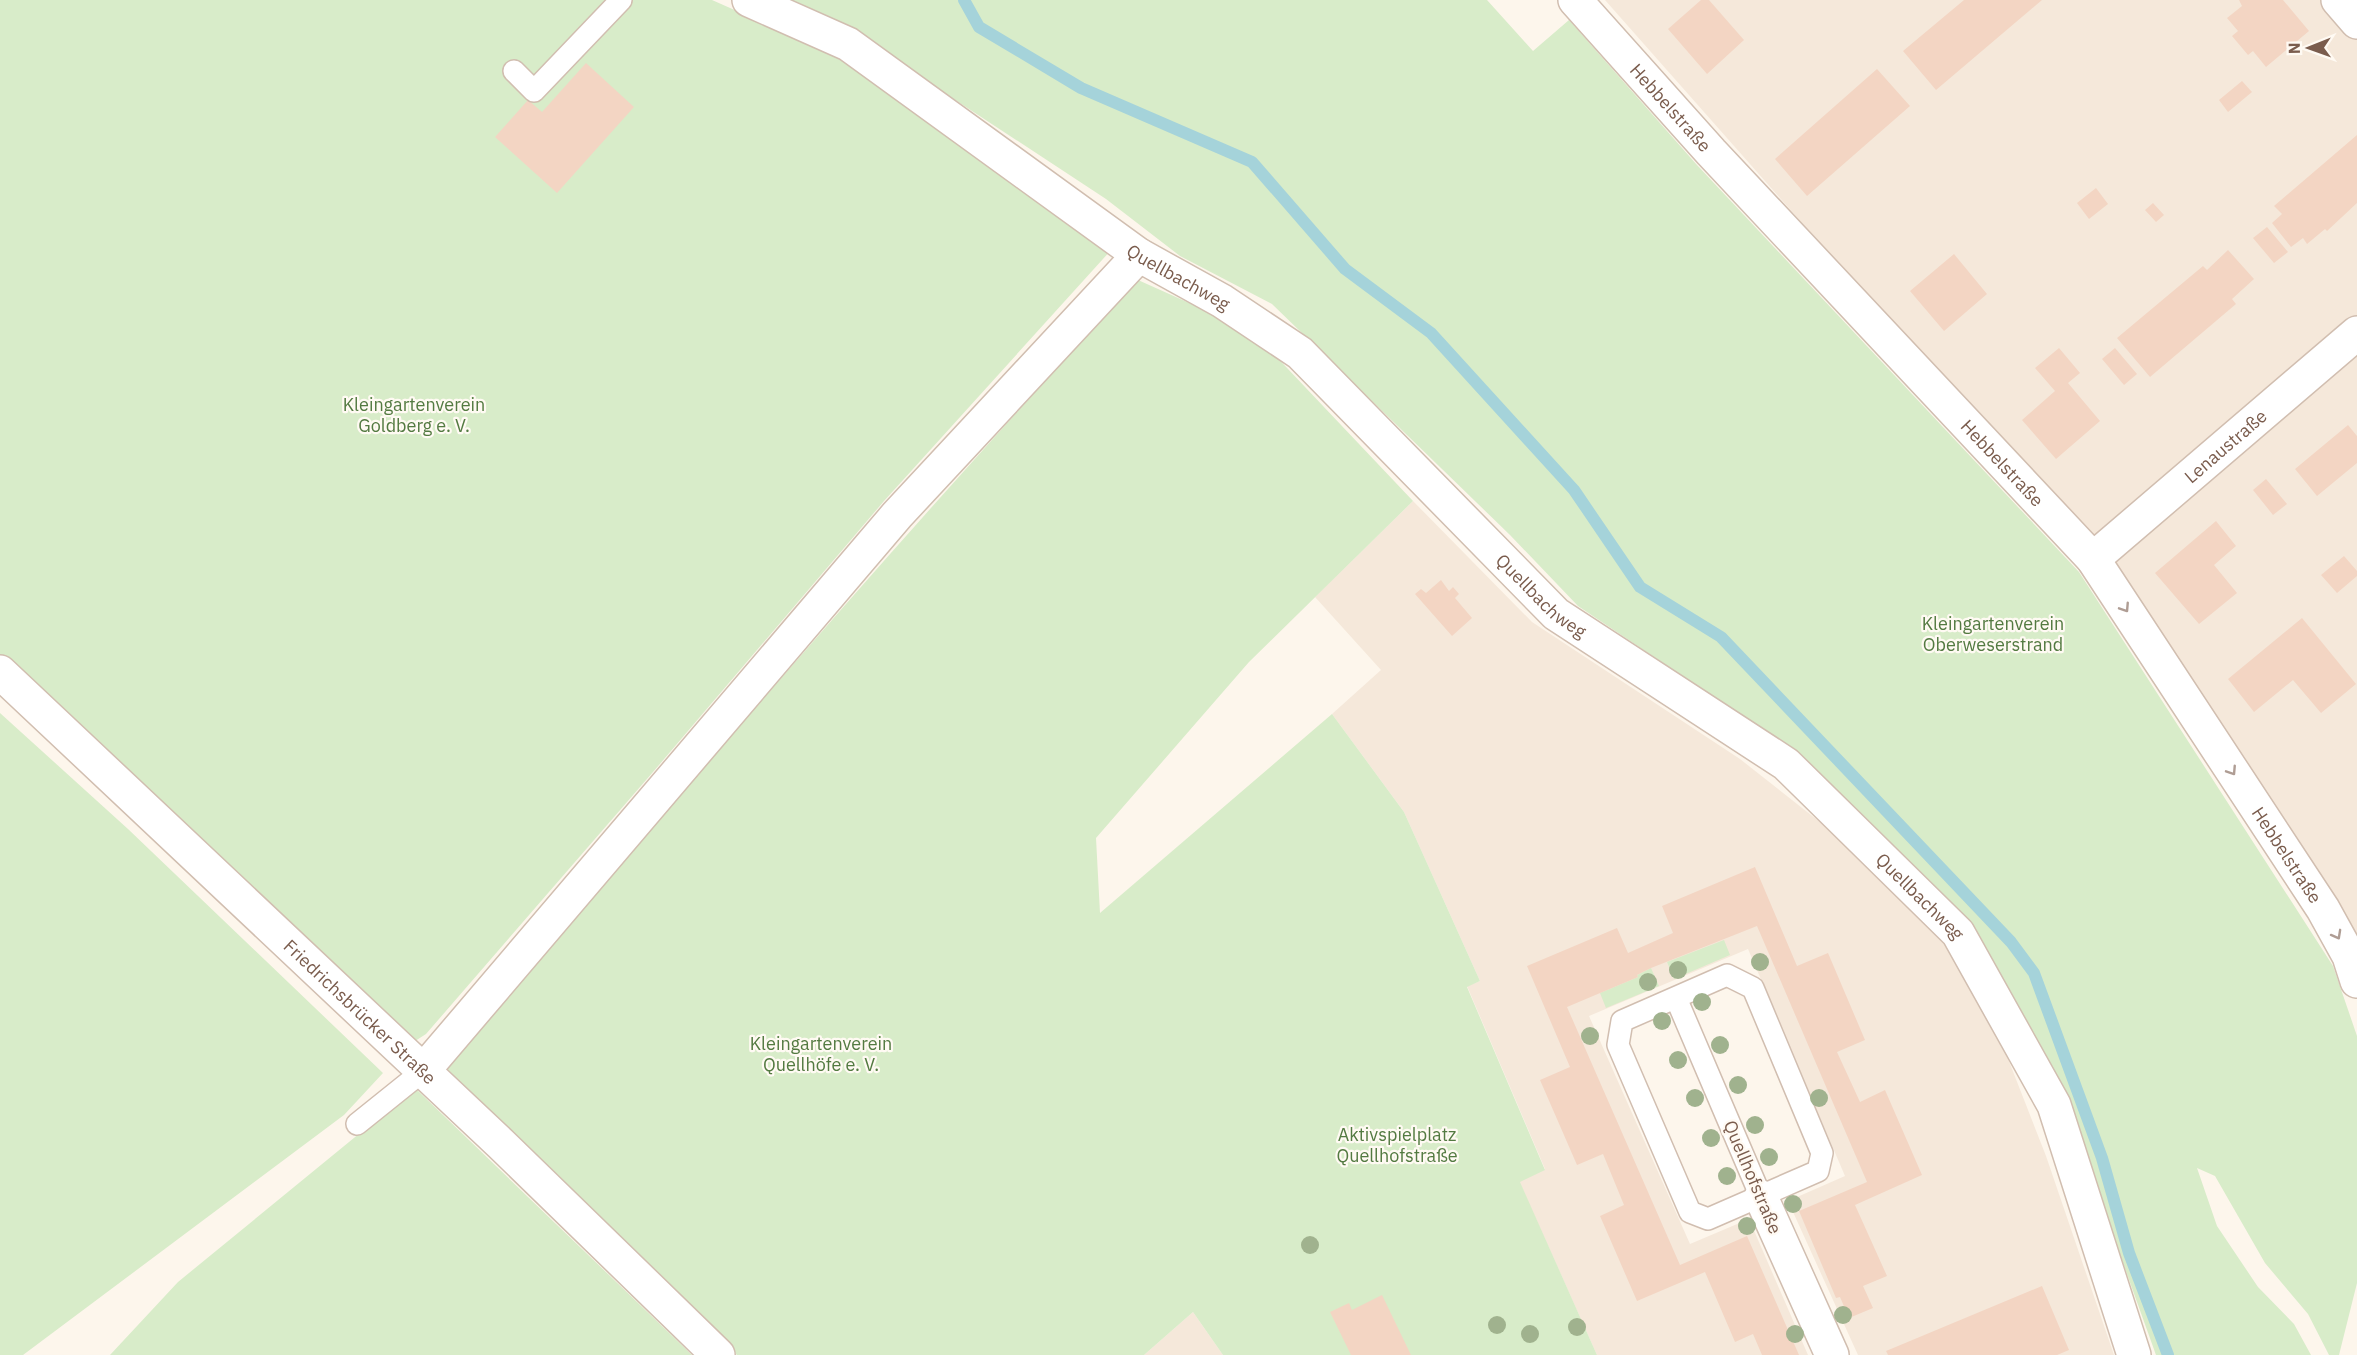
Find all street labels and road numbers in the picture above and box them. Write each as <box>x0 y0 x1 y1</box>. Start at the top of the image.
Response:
street label: Hebbelstraße <box>1625 58 1717 156</box>
street label: Quellbachweg <box>1122 238 1235 315</box>
street label: Lenaustraße <box>2179 404 2271 488</box>
street label: Hebbelstraße <box>1956 414 2049 511</box>
street label: Quellbachweg <box>1491 548 1592 643</box>
street label: Hebbelstraße <box>2247 802 2327 907</box>
street label: Quellbachweg <box>1871 848 1971 943</box>
street label: Friedrichsbrücker Straße <box>279 934 441 1089</box>
street label: Quellhofstraße <box>1719 1117 1787 1237</box>

